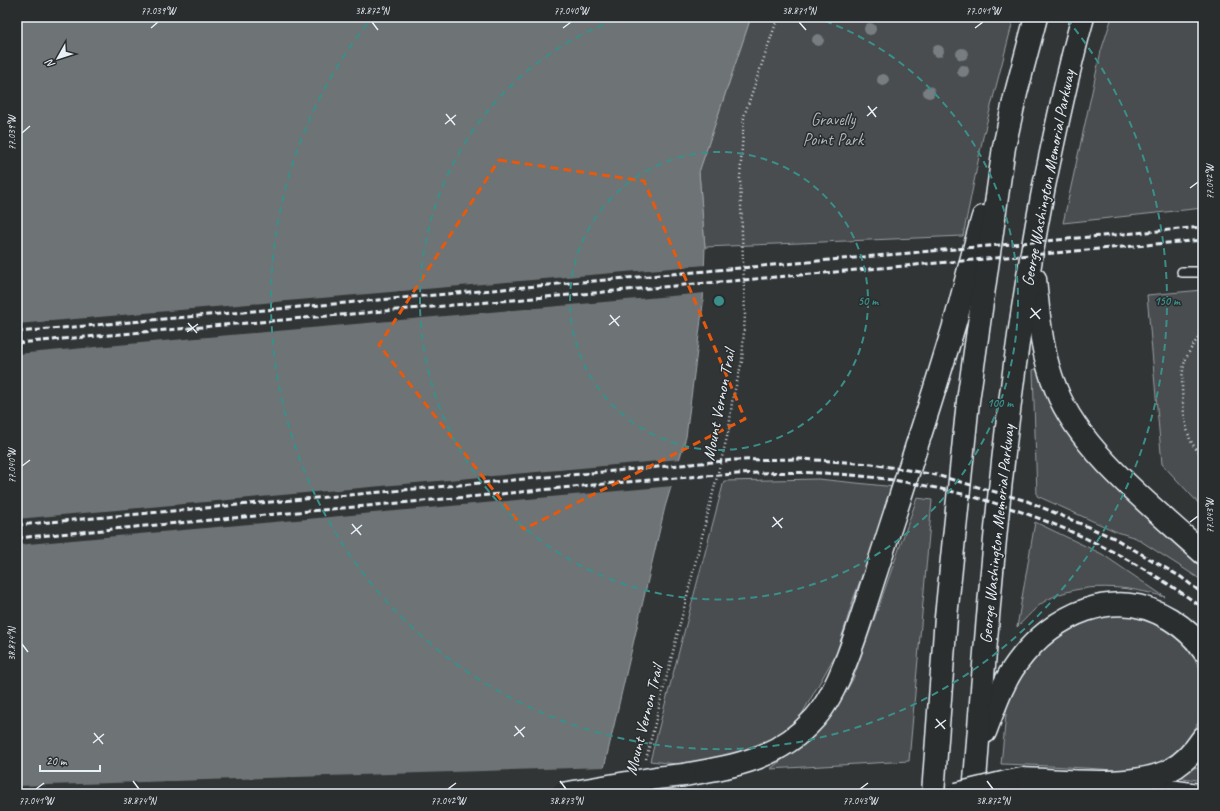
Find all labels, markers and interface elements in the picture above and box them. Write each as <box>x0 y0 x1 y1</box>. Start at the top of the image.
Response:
text: 77.039°W <box>141 4 177 17</box>
text: 38.872°N <box>355 4 391 17</box>
text: 77.040°W <box>554 4 590 17</box>
text: 38.871°N <box>782 4 818 17</box>
text: 77.041°W <box>966 4 1002 17</box>
north arrow <box>38 38 78 78</box>
text: N <box>41 56 58 71</box>
street label: George Washington Memorial Parkway <box>1017 67 1080 288</box>
park label: Gravelly Point Park <box>803 109 865 150</box>
text: 77.039°W <box>5 114 18 150</box>
text: 77.042°W <box>1203 163 1216 199</box>
text: 50 m <box>858 293 879 309</box>
text: 150 m <box>1154 293 1181 309</box>
centre of rings <box>712 294 726 308</box>
street label: Mount Vernon Trail <box>698 345 741 462</box>
text: 100 m <box>987 395 1014 411</box>
street label: George Washington Memorial Parkway <box>975 422 1019 644</box>
text: 77.040°W <box>5 447 18 483</box>
text: 77.043°W <box>1203 497 1216 533</box>
text: 38.874°N <box>5 625 18 661</box>
street label: Mount Vernon Trail <box>620 660 669 777</box>
scale bar <box>40 747 100 773</box>
text: 20 m <box>46 753 68 769</box>
text: 77.041°W <box>19 794 55 807</box>
text: 38.874°N <box>122 794 158 807</box>
text: 77.042°W <box>431 794 467 807</box>
text: 38.873°N <box>549 794 585 807</box>
text: 77.043°W <box>843 794 879 807</box>
text: 38.872°N <box>976 794 1012 807</box>

